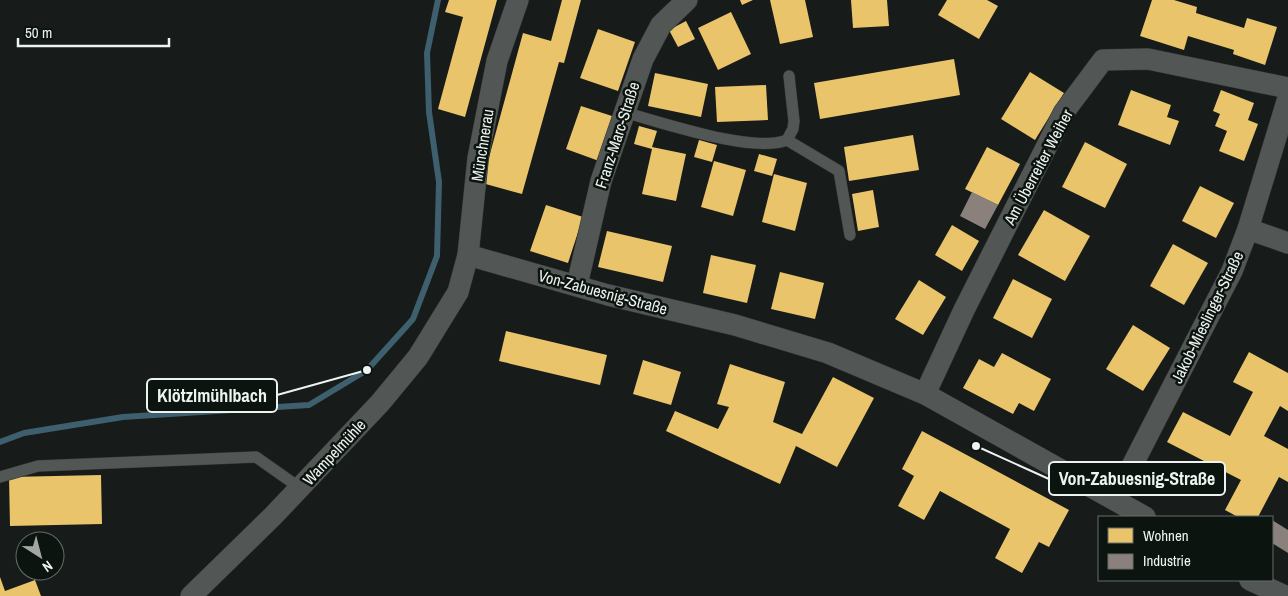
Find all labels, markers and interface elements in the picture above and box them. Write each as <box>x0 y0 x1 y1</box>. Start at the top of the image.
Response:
scale bar <box>18 15 169 47</box>
text: 50 m <box>25 22 52 43</box>
street label: Franz-Marc-Straße <box>589 79 645 191</box>
street label: Am Überreiter Weiher <box>998 105 1078 230</box>
street label: Münchnerau <box>465 107 499 183</box>
street label: Jakob-Mieslinger-Straße <box>1165 247 1249 387</box>
street label: Von-Zabuesnig-Straße <box>536 264 670 320</box>
callout: Klötzlmühlbach <box>147 379 277 412</box>
text: Klötzlmühlbach <box>157 383 267 408</box>
street label: Wampelmühle <box>298 414 370 490</box>
callout: Von-Zabuesnig-Straße <box>1049 462 1225 495</box>
text: Von-Zabuesnig-Straße <box>1059 466 1215 491</box>
legend <box>1098 516 1273 581</box>
text: Wohnen <box>1143 525 1189 546</box>
north arrow <box>15 531 65 581</box>
text: Industrie <box>1143 550 1191 571</box>
text: N <box>39 557 56 576</box>

